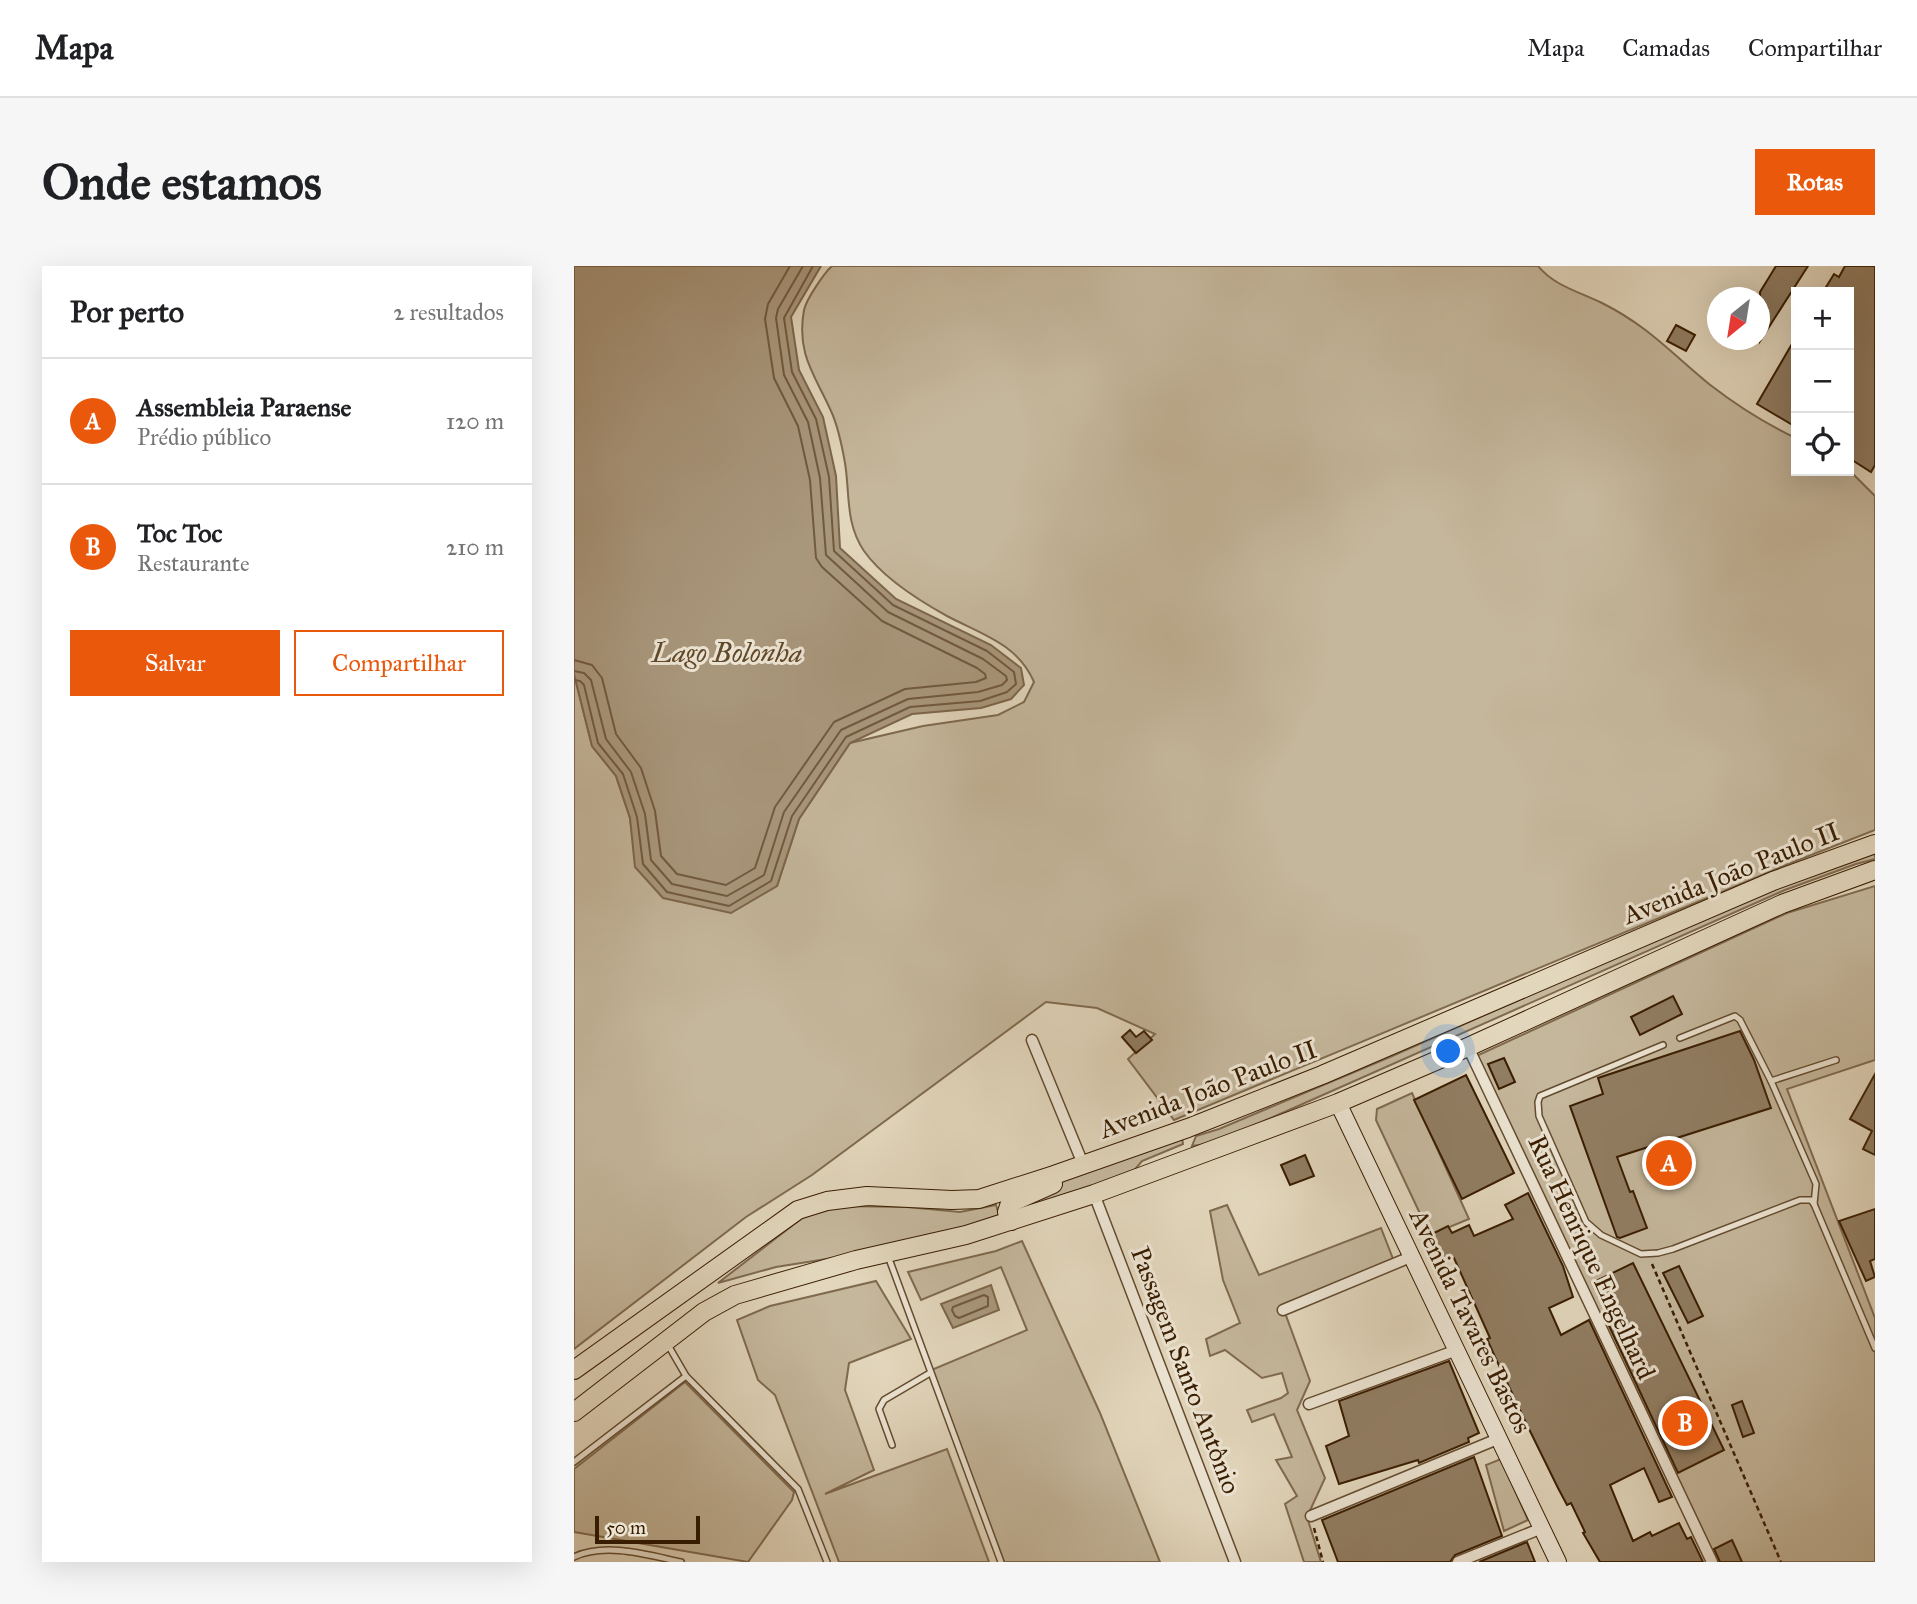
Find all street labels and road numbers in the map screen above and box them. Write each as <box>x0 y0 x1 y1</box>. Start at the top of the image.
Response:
street label: Avenida João Paulo II <box>1617 815 1844 931</box>
street label: Avenida João Paulo II <box>1094 1033 1321 1146</box>
street label: Rua Henrique Engelhard <box>1521 1130 1663 1384</box>
street label: Avenida Tavares Bastos <box>1402 1203 1539 1438</box>
street label: Passagem Santo Antônio <box>1124 1242 1248 1498</box>

